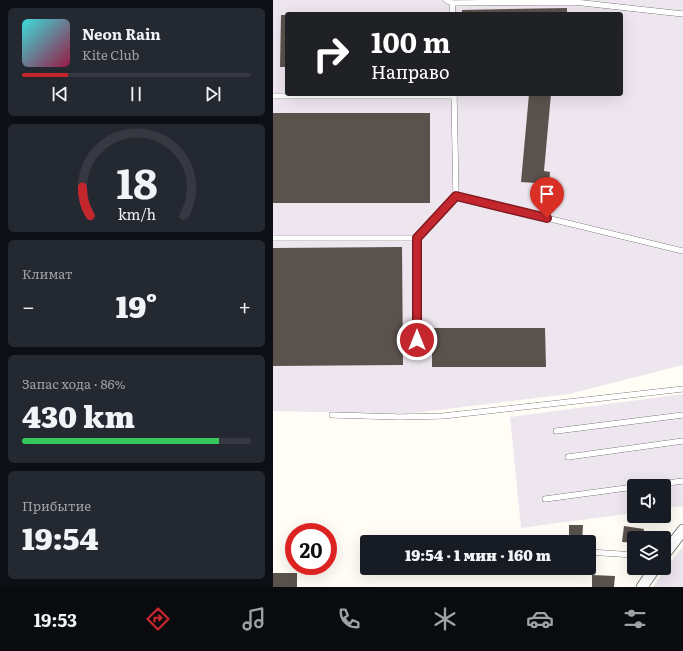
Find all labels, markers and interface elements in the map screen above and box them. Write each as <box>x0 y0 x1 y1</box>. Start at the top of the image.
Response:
text: 100 m <box>371 20 451 62</box>
text: Neon Rain <box>82 22 161 45</box>
icon: right <box>305 28 357 80</box>
text: Kite Club <box>82 45 139 64</box>
text: Направо <box>371 58 449 85</box>
icon: previous <box>49 83 71 105</box>
icon: pause <box>125 83 147 105</box>
icon: next <box>202 83 224 105</box>
text: 18 <box>116 149 157 211</box>
pin <box>530 177 564 218</box>
icon: arrive <box>536 183 558 205</box>
text: km/h <box>117 202 156 223</box>
text: Климат <box>22 264 73 283</box>
text: 19° <box>116 283 157 327</box>
text: − <box>22 289 35 322</box>
text: + <box>238 289 251 322</box>
position arrow <box>396 319 438 361</box>
text: Запас хода · 86% <box>22 374 126 393</box>
text: 430 km <box>22 393 135 437</box>
map controls <box>627 479 671 575</box>
button: sound <box>627 479 671 523</box>
text: Прибытие <box>22 496 91 515</box>
text: 19:54 <box>22 515 99 559</box>
speed limit sign: 20 <box>285 523 337 575</box>
button: layers <box>627 531 671 575</box>
text: 19:54 · 1 мин · 160 m <box>405 543 551 566</box>
icon: directions <box>144 605 172 633</box>
icon: music <box>240 605 268 633</box>
icon: phone <box>335 605 363 633</box>
icon: climate <box>431 605 459 633</box>
icon: car <box>526 605 554 633</box>
icon: filters <box>621 605 649 633</box>
text: 19:53 <box>34 606 77 633</box>

